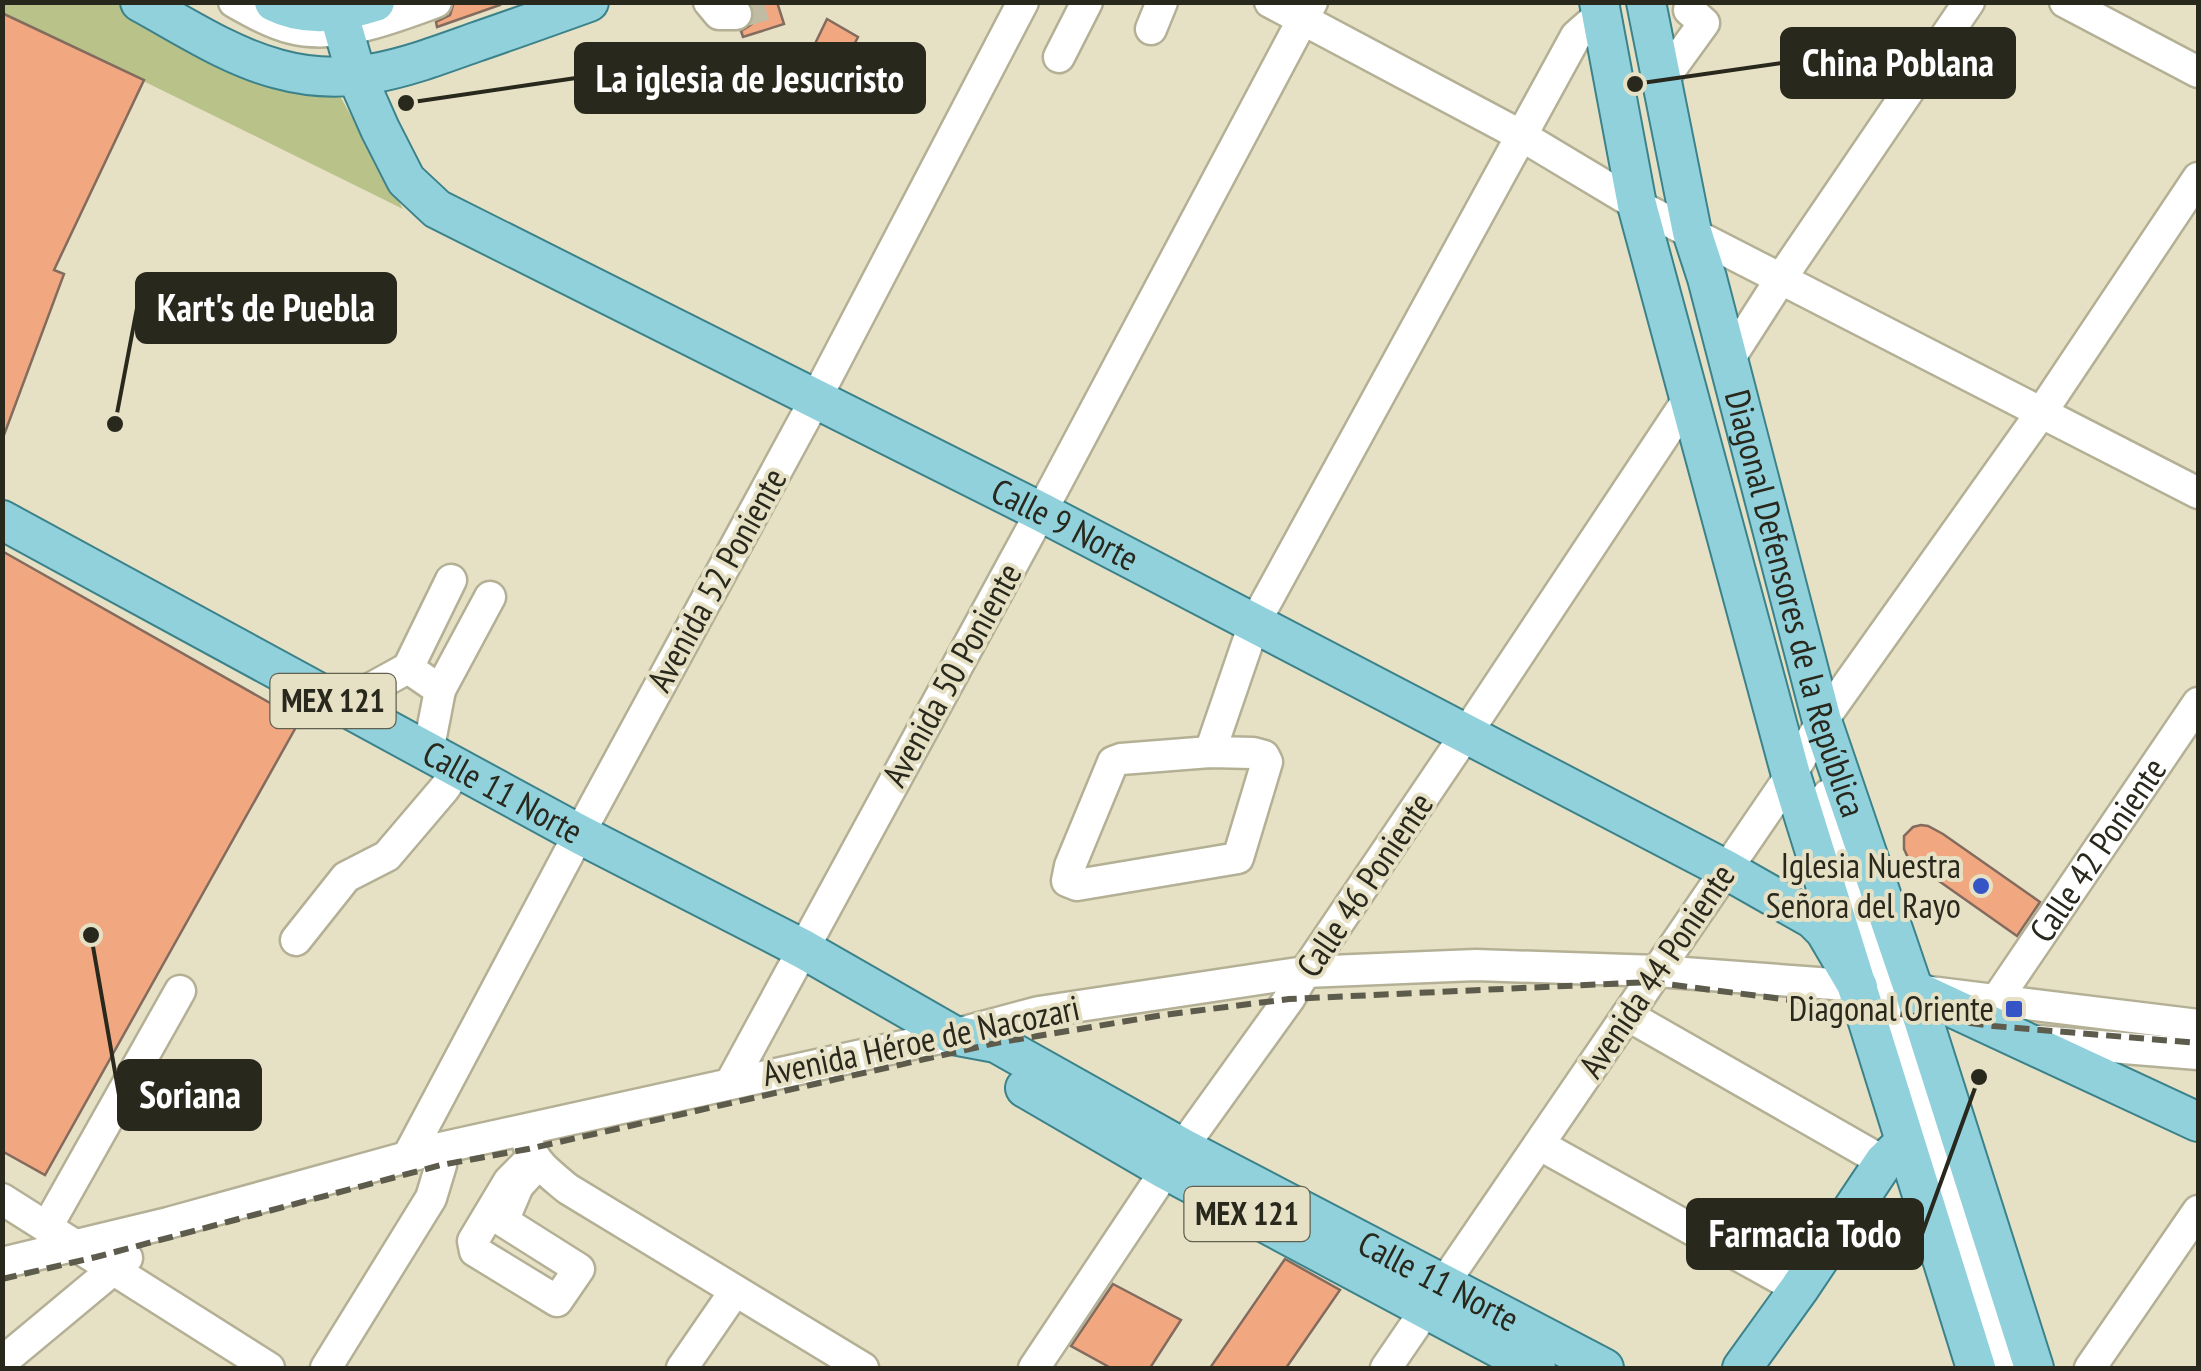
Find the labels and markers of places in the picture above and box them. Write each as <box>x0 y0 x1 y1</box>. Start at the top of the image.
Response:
callout: China Poblana <box>1782 29 2014 97</box>
callout: La iglesia de Jesucristo <box>576 44 924 112</box>
callout: Kart's de Puebla <box>137 274 395 342</box>
place label: Iglesia Nuestra Señora del Rayo <box>1766 842 1961 928</box>
marker: Iglesia Nuestra Señora del Rayo <box>1970 875 1992 897</box>
place label: Diagonal Oriente <box>1789 985 1994 1031</box>
marker: Diagonal Oriente <box>2003 998 2025 1020</box>
callout: Soriana <box>119 1061 260 1129</box>
callout: Farmacia Todo <box>1688 1200 1922 1268</box>

